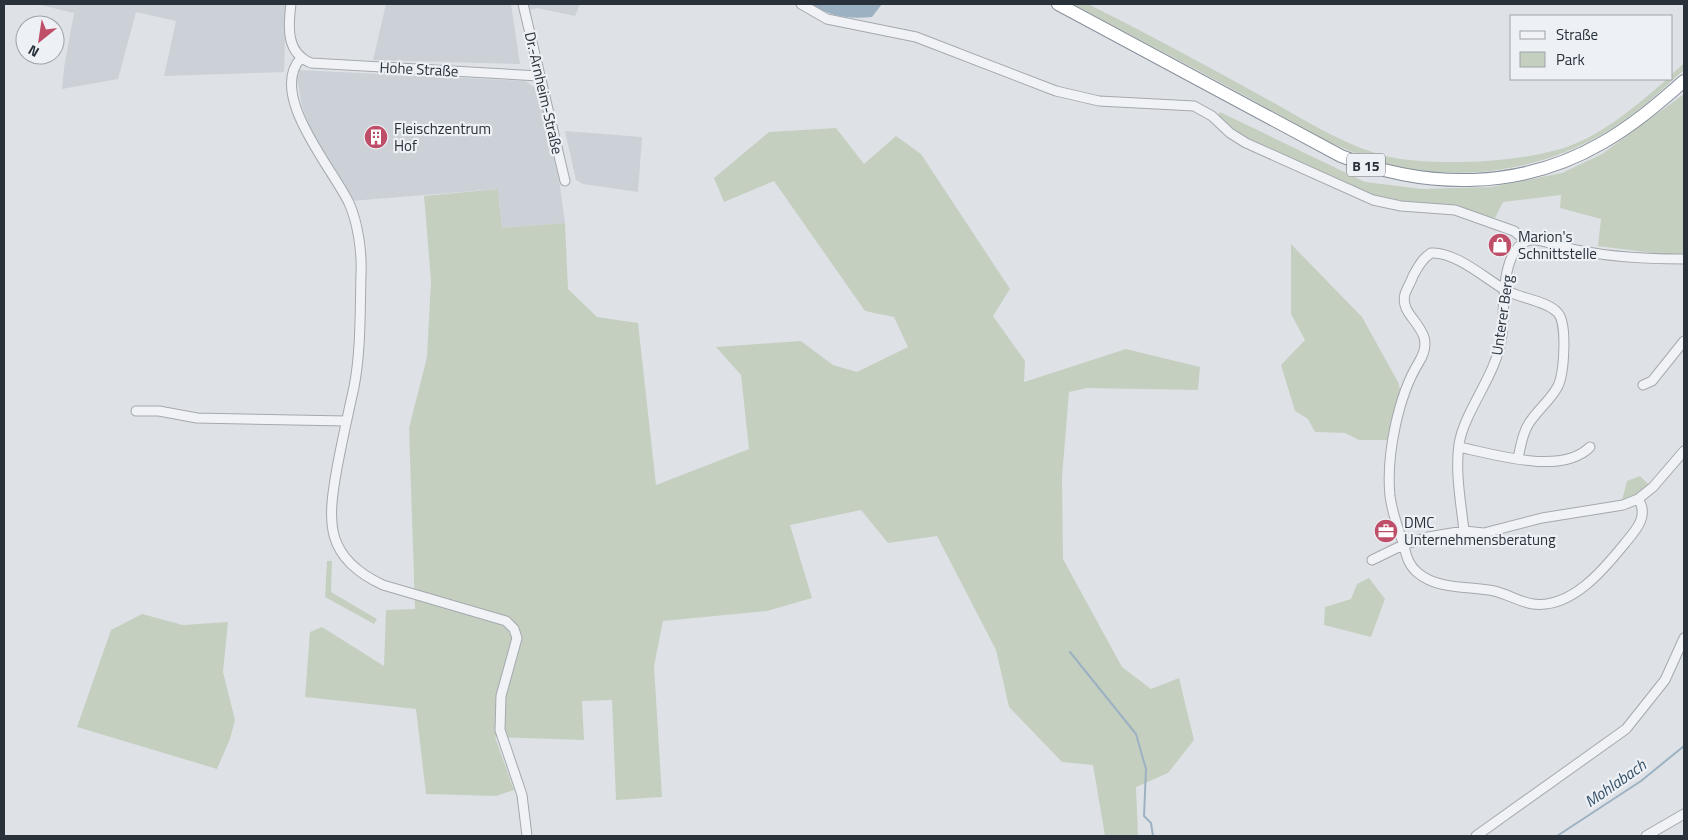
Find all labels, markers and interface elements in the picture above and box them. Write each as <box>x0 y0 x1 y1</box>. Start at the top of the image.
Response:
north arrow <box>15 15 65 65</box>
legend <box>1510 15 1673 80</box>
text: Straße <box>1556 23 1598 46</box>
street label: Dr.-Arnheim-Straße <box>519 29 569 157</box>
text: N <box>24 40 43 63</box>
text: Park <box>1556 48 1585 71</box>
street label: Hohe Straße <box>379 55 459 83</box>
place label: Fleischzentrum Hof <box>394 117 491 157</box>
building icon: Fleischzentrum Hof <box>363 124 389 150</box>
road number: B 15 <box>1347 154 1385 176</box>
place label: Marion's Schnittstelle <box>1518 225 1597 265</box>
shop icon: Marion's Schnittstelle <box>1487 232 1513 258</box>
street label: Unterer Berg <box>1485 273 1519 357</box>
place label: DMC Unternehmensberatung <box>1404 511 1556 551</box>
office icon: DMC Unternehmensberatung <box>1373 518 1399 544</box>
water label: Mohlabach <box>1579 752 1651 813</box>

